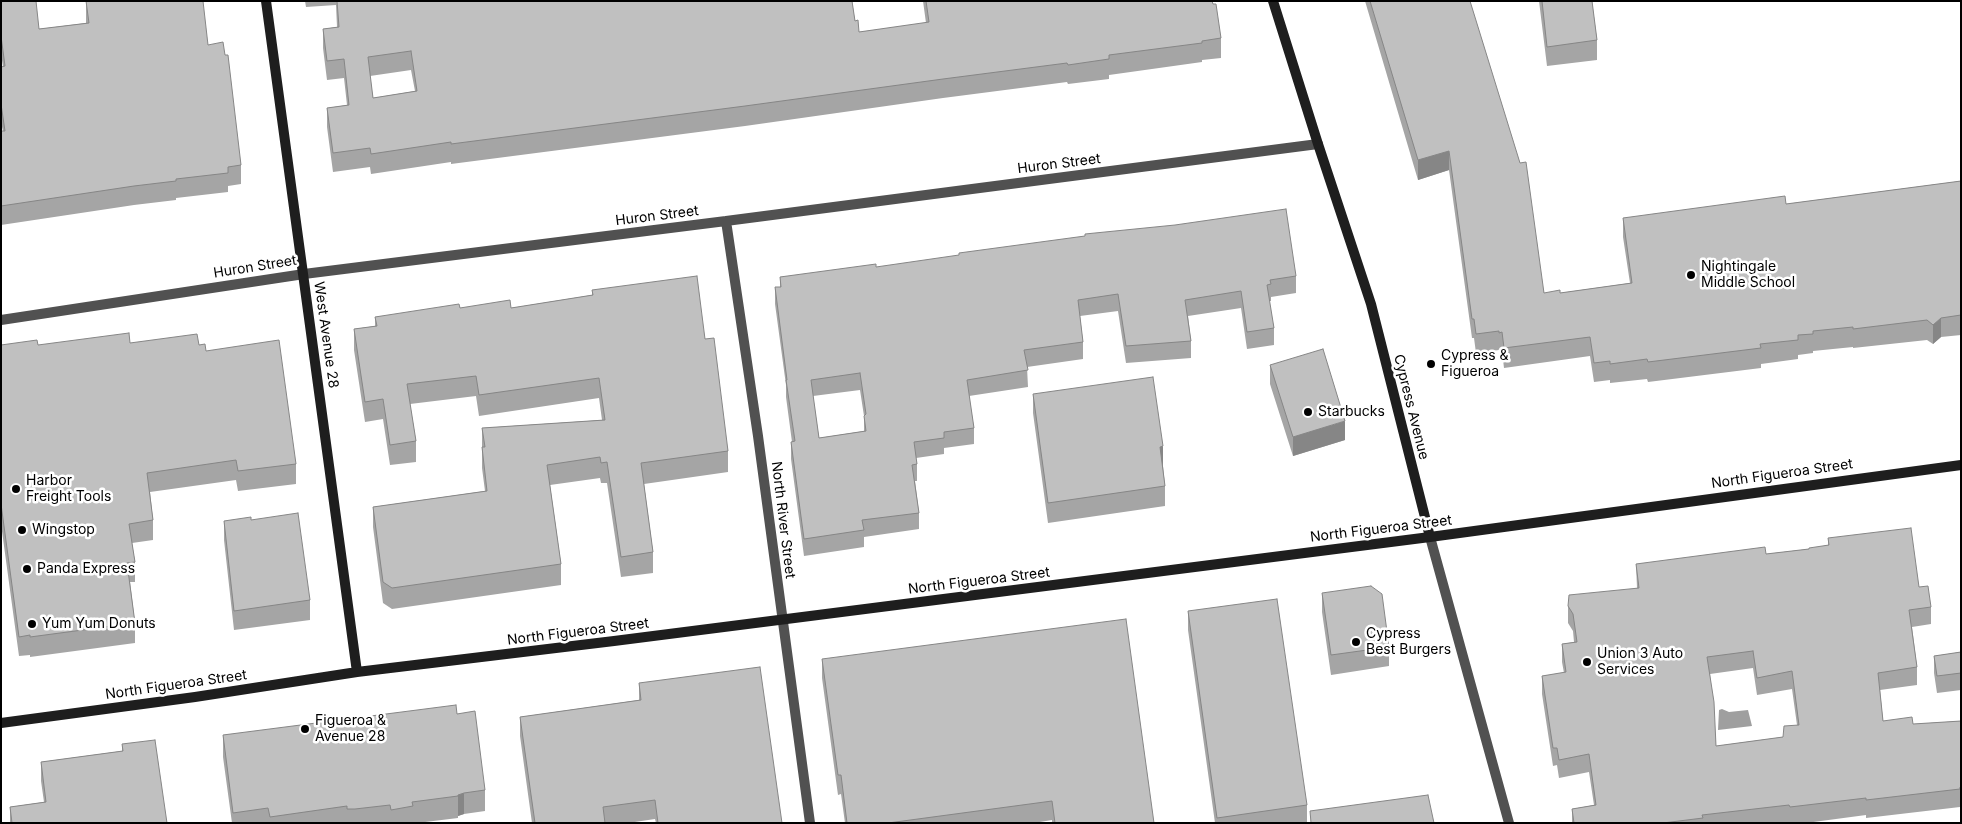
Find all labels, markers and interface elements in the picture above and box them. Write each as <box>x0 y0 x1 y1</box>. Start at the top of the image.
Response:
street label: Huron Street <box>1016 151 1102 177</box>
street label: Huron Street <box>614 203 700 229</box>
street label: Huron Street <box>212 252 298 282</box>
place label: Nightingale Middle School <box>1701 259 1795 292</box>
marker: Nightingale Middle School <box>1685 269 1697 281</box>
street label: West Avenue 28 <box>310 281 342 389</box>
place label: Cypress & Figueroa <box>1441 348 1509 381</box>
street label: Cypress Avenue <box>1390 353 1432 461</box>
marker: Cypress & Figueroa <box>1425 358 1437 370</box>
place label: Starbucks <box>1318 404 1385 420</box>
marker: Starbucks <box>1302 406 1314 418</box>
street label: North Figueroa Street <box>1710 456 1854 492</box>
street label: North River Street <box>767 460 799 580</box>
place label: Harbor Freight Tools <box>26 473 111 506</box>
marker: Harbor Freight Tools <box>10 483 22 495</box>
street label: North Figueroa Street <box>1309 512 1453 546</box>
place label: Wingstop <box>32 522 95 538</box>
marker: Wingstop <box>16 524 28 536</box>
place label: Panda Express <box>37 561 135 577</box>
marker: Panda Express <box>21 563 33 575</box>
street label: North Figueroa Street <box>907 564 1051 598</box>
street label: North Figueroa Street <box>506 615 650 649</box>
place label: Yum Yum Donuts <box>42 616 156 632</box>
marker: Yum Yum Donuts <box>26 618 38 630</box>
place label: Cypress Best Burgers <box>1366 626 1451 658</box>
marker: Cypress Best Burgers <box>1350 636 1362 648</box>
place label: Union 3 Auto Services <box>1597 646 1683 679</box>
marker: Union 3 Auto Services <box>1581 656 1593 668</box>
street label: North Figueroa Street <box>104 667 248 703</box>
place label: Figueroa & Avenue 28 <box>315 713 386 746</box>
marker: Figueroa & Avenue 28 <box>299 723 311 735</box>

